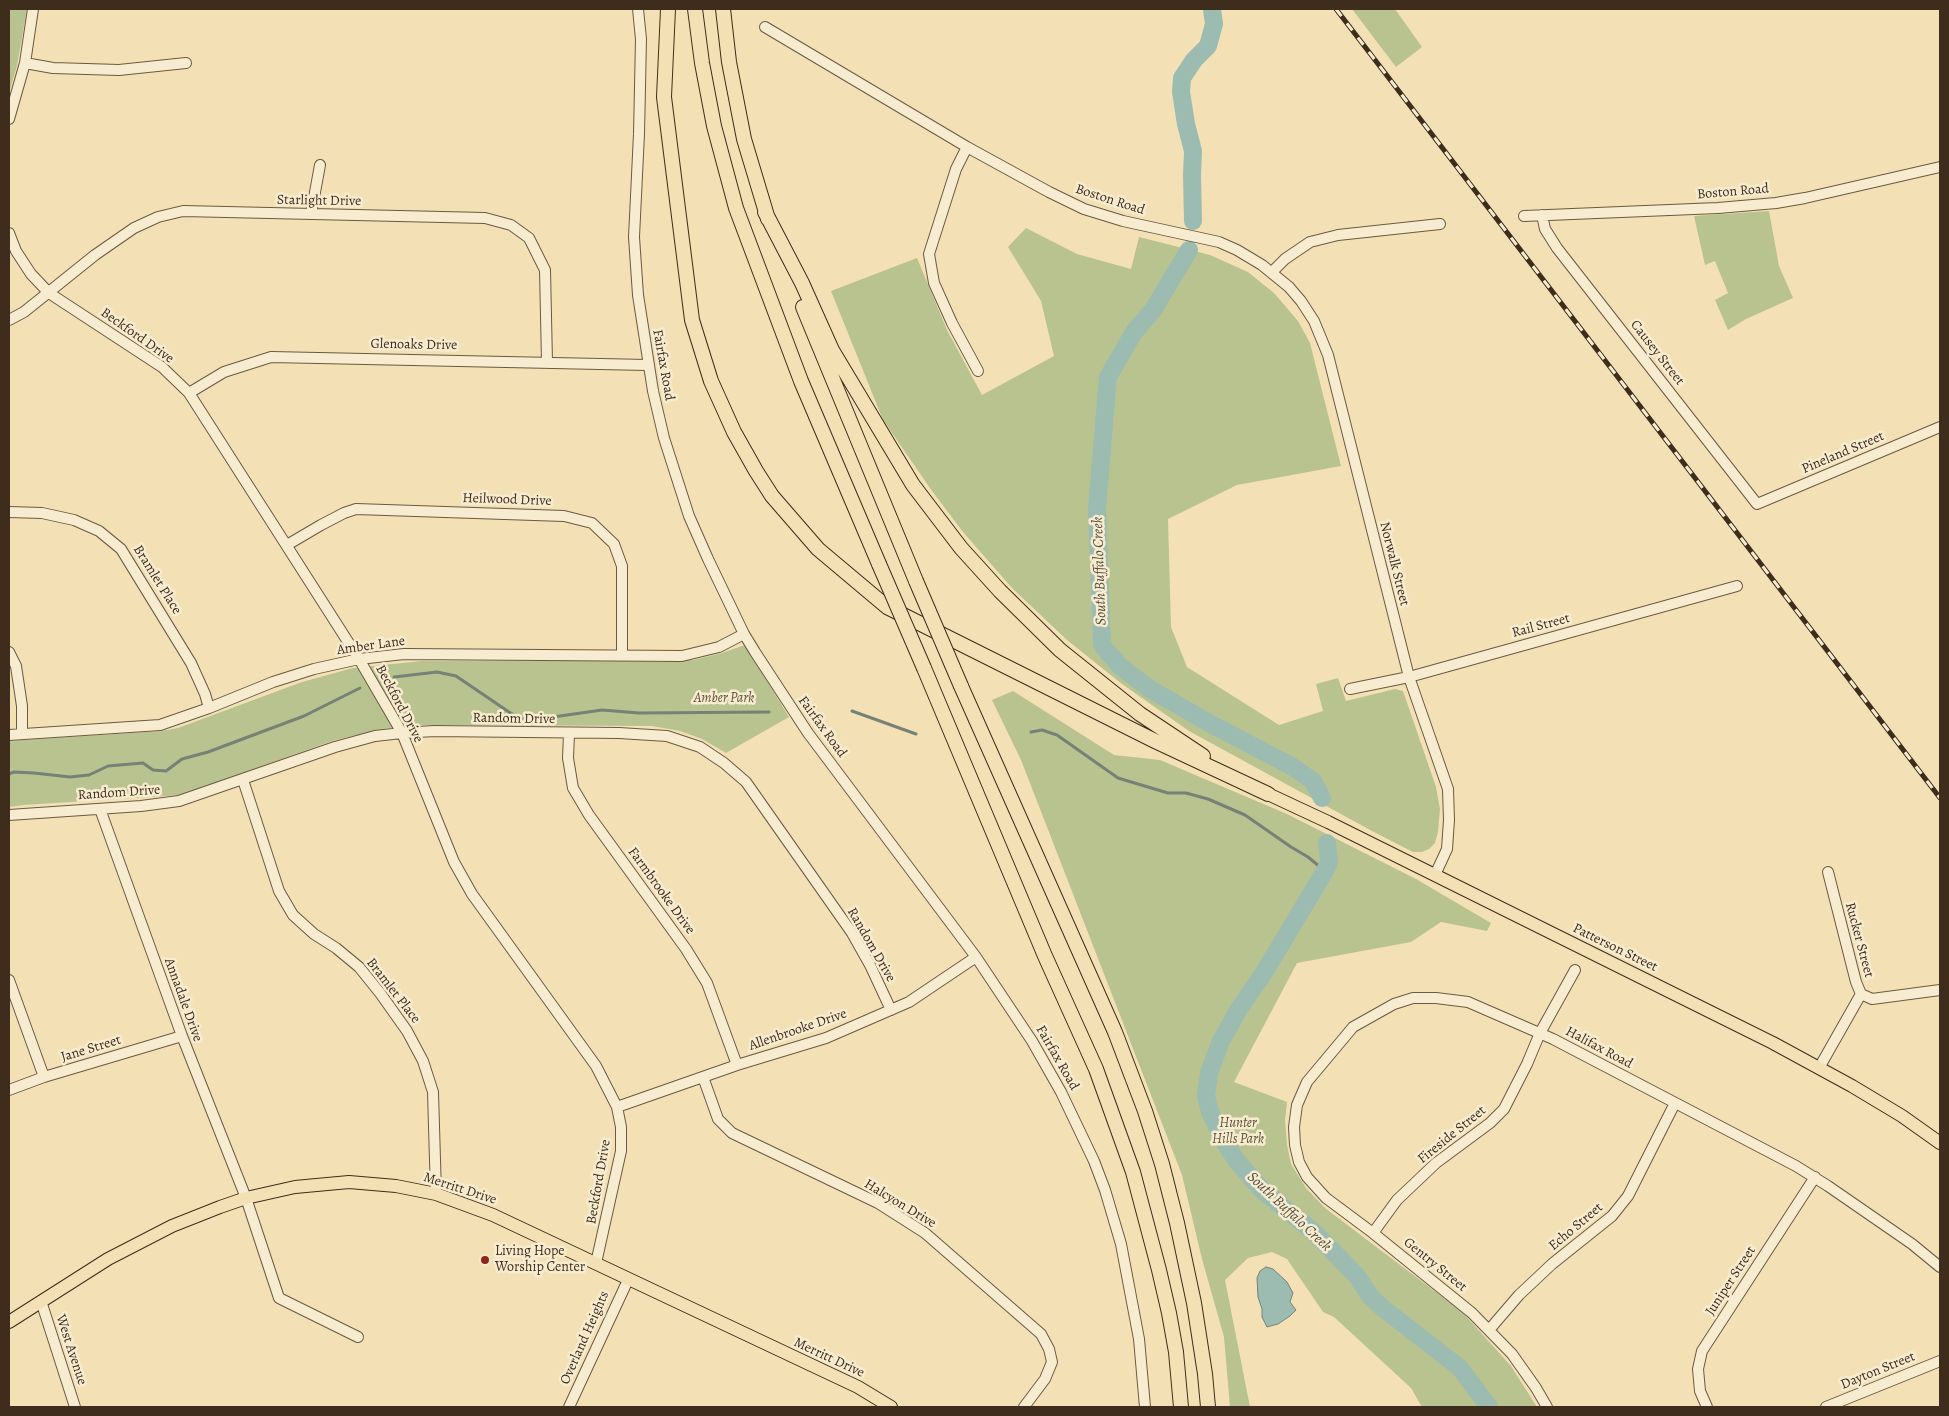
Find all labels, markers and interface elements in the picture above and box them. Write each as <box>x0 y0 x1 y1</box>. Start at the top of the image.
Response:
street label: Boston Road <box>1696 180 1770 204</box>
street label: Boston Road <box>1073 181 1147 219</box>
street label: Starlight Drive <box>277 192 361 210</box>
street label: Beckford Drive <box>97 305 177 367</box>
street label: Causey Street <box>1626 317 1688 389</box>
street label: Fairfax Road <box>648 328 678 402</box>
street label: Glenoaks Drive <box>370 336 458 354</box>
street label: Pineland Street <box>1799 428 1887 478</box>
street label: Heilwood Drive <box>462 490 552 510</box>
water label: South Buffalo Creek <box>1089 516 1111 626</box>
street label: Norwalk Street <box>1375 520 1413 608</box>
street label: Bramlet Place <box>129 542 185 618</box>
street label: Rail Street <box>1510 610 1572 642</box>
street label: Amber Lane <box>336 633 406 659</box>
street label: Beckford Drive <box>371 662 427 746</box>
park label: Amber Park <box>694 691 754 707</box>
street label: Fairfax Road <box>794 693 850 761</box>
street label: Random Drive <box>472 710 556 728</box>
street label: Random Drive <box>77 782 161 804</box>
street label: Farmbrooke Drive <box>624 844 698 938</box>
street label: Rucker Street <box>1841 901 1877 979</box>
street label: Random Drive <box>843 905 899 985</box>
street label: Patterson Street <box>1570 920 1660 976</box>
street label: Bramlet Place <box>362 955 424 1027</box>
street label: Annadale Drive <box>160 956 206 1044</box>
street label: Allenbrooke Drive <box>747 1005 849 1055</box>
street label: Fairfax Road <box>1032 1023 1082 1093</box>
street label: Halifax Road <box>1563 1023 1635 1073</box>
street label: Jane Street <box>59 1032 123 1066</box>
street label: Fireside Street <box>1415 1102 1489 1168</box>
park label: Hunter Hills Park <box>1212 1116 1264 1148</box>
street label: Beckford Drive <box>583 1138 615 1226</box>
water label: South Buffalo Creek <box>1243 1168 1335 1256</box>
street label: Merritt Drive <box>421 1169 499 1209</box>
street label: Halcyon Drive <box>861 1176 939 1232</box>
street label: Echo Street <box>1546 1200 1606 1254</box>
street label: Gentry Street <box>1400 1234 1470 1296</box>
street label: Juniper Street <box>1702 1243 1760 1319</box>
place label: Living Hope Worship Center <box>495 1244 585 1276</box>
marker: Living Hope Worship Center <box>479 1254 491 1266</box>
street label: Overland Heights <box>557 1289 613 1387</box>
street label: West Avenue <box>52 1313 90 1387</box>
street label: Merritt Drive <box>791 1334 867 1382</box>
street label: Dayton Street <box>1838 1348 1918 1394</box>

